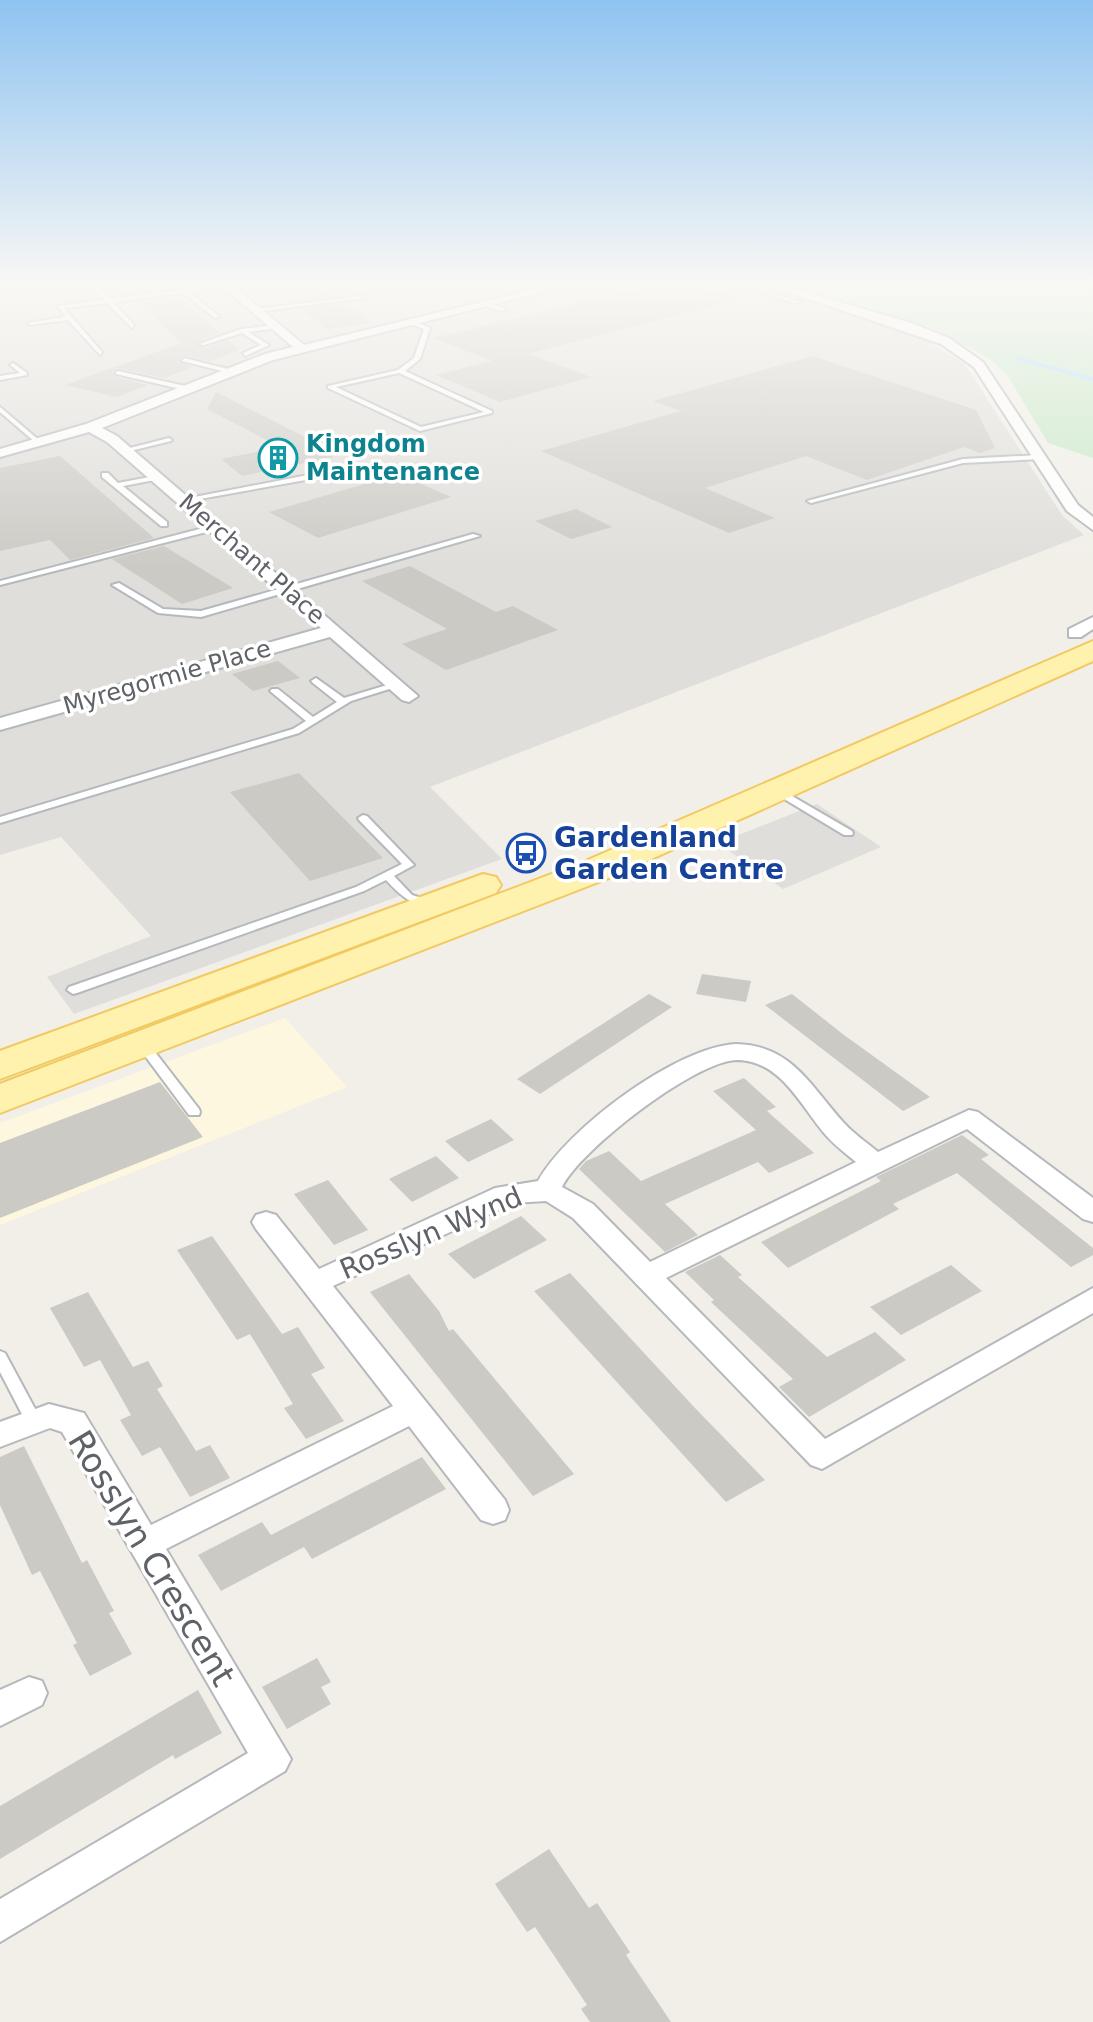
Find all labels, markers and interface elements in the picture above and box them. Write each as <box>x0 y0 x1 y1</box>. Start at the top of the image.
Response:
place label: Kingdom Maintenance <box>306 430 480 486</box>
building icon: Kingdom Maintenance <box>257 437 299 479</box>
street label: Merchant Place <box>173 488 331 630</box>
street label: Myregormie Place <box>60 634 274 720</box>
place label: Gardenland Garden Centre <box>554 821 784 886</box>
bus stop icon: Gardenland Garden Centre <box>505 832 547 874</box>
street label: Rosslyn Wynd <box>335 1180 527 1286</box>
street label: Rosslyn Crescent <box>60 1423 244 1693</box>

